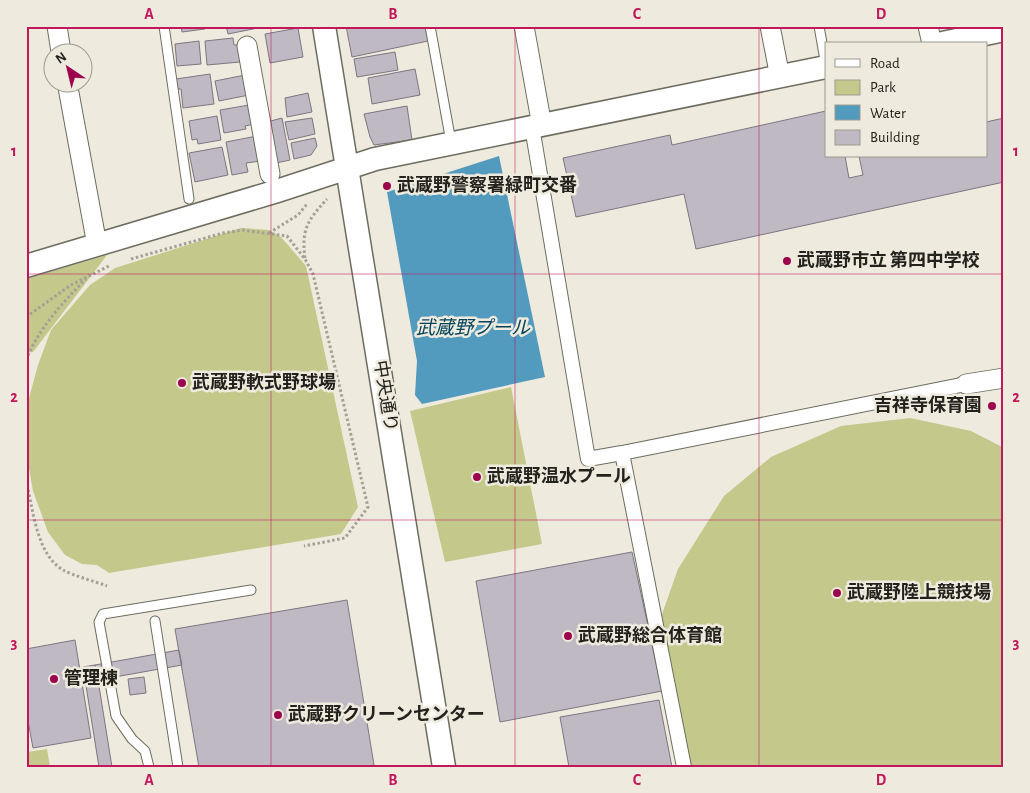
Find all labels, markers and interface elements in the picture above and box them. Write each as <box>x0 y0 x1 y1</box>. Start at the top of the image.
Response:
text: A <box>144 6 154 22</box>
text: B <box>388 6 398 22</box>
text: C <box>633 6 642 22</box>
text: D <box>876 6 887 22</box>
north arrow <box>42 42 92 92</box>
legend <box>825 42 988 158</box>
text: N <box>53 50 69 67</box>
text: Road <box>870 56 900 71</box>
text: Park <box>870 80 896 95</box>
text: Water <box>870 106 906 121</box>
text: Building <box>870 130 920 145</box>
text: 1 <box>11 143 17 159</box>
text: 1 <box>1013 143 1019 159</box>
place label: 武蔵野警察署緑町交番 <box>397 175 577 195</box>
marker: 武蔵野警察署緑町交番 <box>381 180 393 192</box>
place label: 武蔵野市立 第四中学校 <box>797 250 980 270</box>
marker: 武蔵野市立 第四中学校 <box>781 255 793 267</box>
water label: 武蔵野プール <box>416 318 531 338</box>
street label: 中央通り <box>370 359 401 433</box>
place label: 武蔵野軟式野球場 <box>192 372 336 392</box>
marker: 武蔵野軟式野球場 <box>176 377 188 389</box>
text: 2 <box>10 389 18 405</box>
text: 2 <box>1012 389 1020 405</box>
place label: 吉祥寺保育園 <box>874 395 982 415</box>
marker: 吉祥寺保育園 <box>986 400 998 412</box>
place label: 武蔵野温水プール <box>487 466 631 486</box>
marker: 武蔵野温水プール <box>471 471 483 483</box>
place label: 武蔵野陸上競技場 <box>847 582 991 602</box>
marker: 武蔵野陸上競技場 <box>831 587 843 599</box>
place label: 武蔵野総合体育館 <box>578 625 722 645</box>
marker: 武蔵野総合体育館 <box>562 630 574 642</box>
text: 3 <box>11 635 18 651</box>
text: 3 <box>1013 635 1020 651</box>
place label: 管理棟 <box>64 668 118 688</box>
marker: 管理棟 <box>48 673 60 685</box>
place label: 武蔵野クリーンセンター <box>288 704 485 724</box>
marker: 武蔵野クリーンセンター <box>272 709 284 721</box>
text: A <box>144 772 154 788</box>
text: B <box>388 772 398 788</box>
text: C <box>633 772 642 788</box>
text: D <box>876 772 887 788</box>

